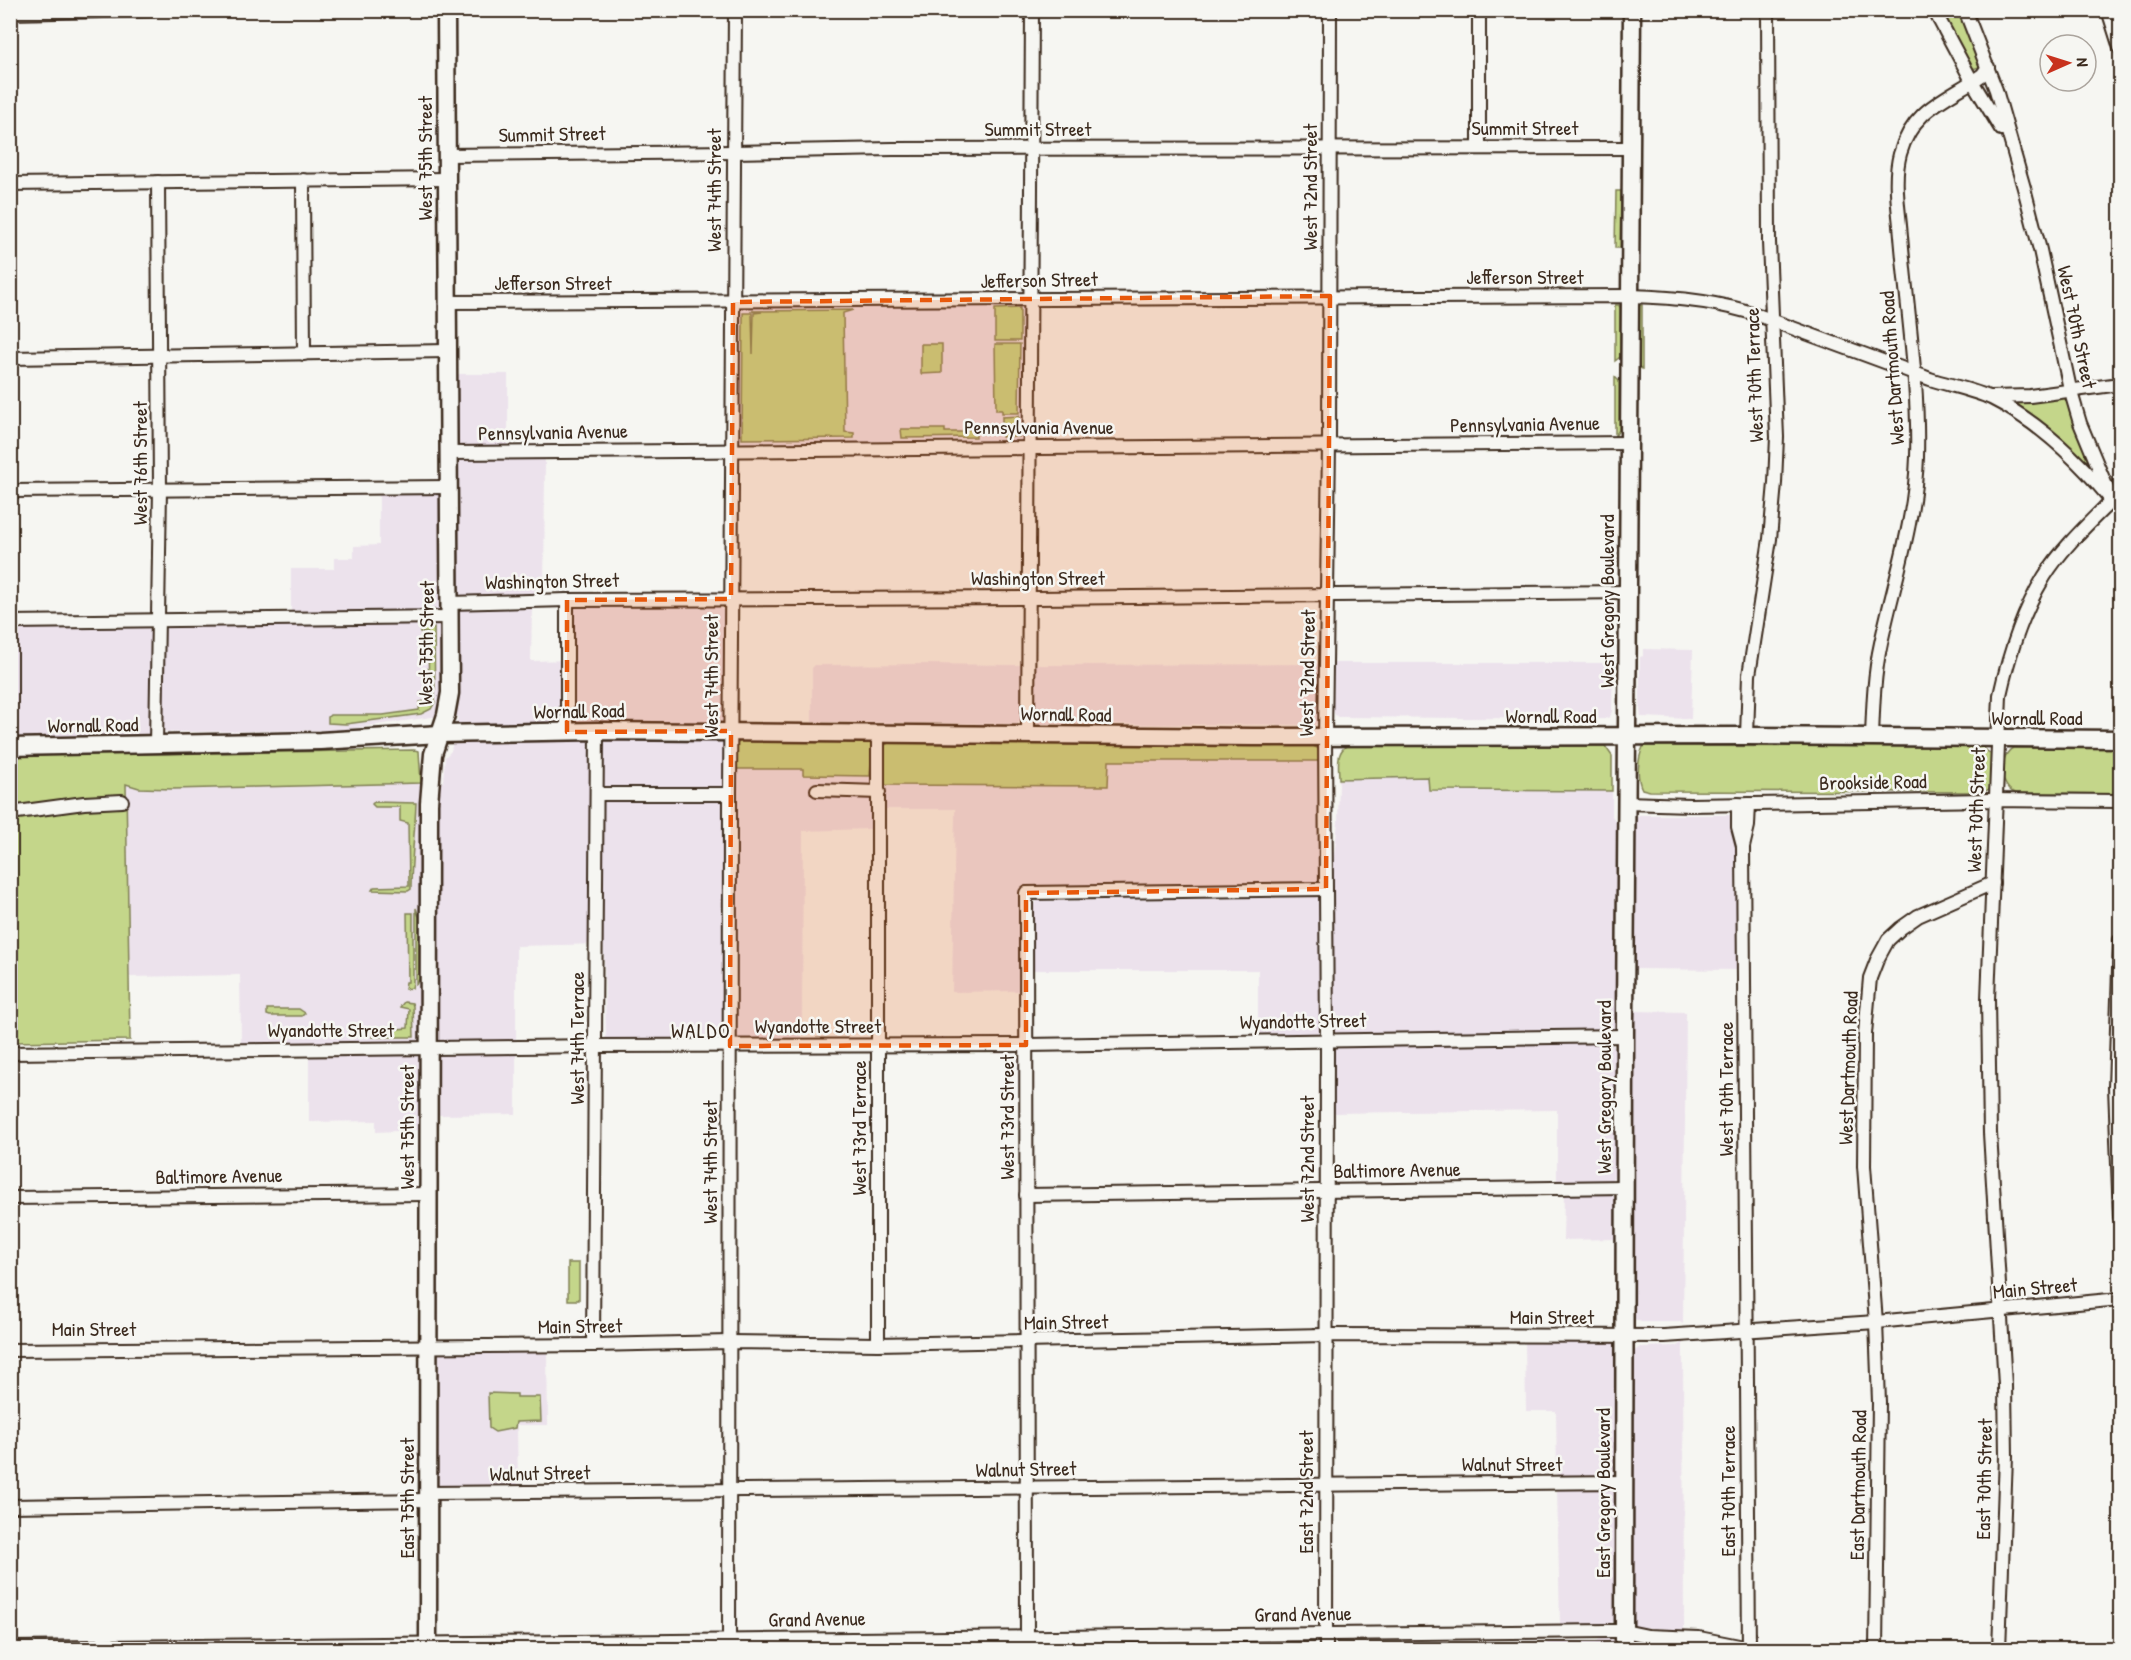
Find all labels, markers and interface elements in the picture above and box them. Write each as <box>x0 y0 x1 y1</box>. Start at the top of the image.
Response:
north arrow <box>2038 33 2098 93</box>
text: N <box>2072 57 2094 68</box>
street label: West 75th Street <box>411 95 438 220</box>
street label: Summit Street <box>1472 114 1580 141</box>
street label: Summit Street <box>985 115 1093 142</box>
street label: Summit Street <box>498 119 607 148</box>
street label: West 72nd Street <box>1296 123 1323 250</box>
street label: West 74th Street <box>700 127 727 252</box>
street label: Jefferson Street <box>1466 263 1585 290</box>
street label: West 70th Street <box>2051 263 2104 392</box>
street label: Jefferson Street <box>980 265 1099 294</box>
street label: Jefferson Street <box>494 269 613 296</box>
street label: West Dartmouth Road <box>1873 290 1910 446</box>
street label: West 70th Terrace <box>1738 307 1769 443</box>
street label: West 76th Street <box>126 400 153 525</box>
street label: Pennsylvania Avenue <box>1450 409 1600 438</box>
street label: Pennsylvania Avenue <box>964 413 1114 440</box>
street label: Pennsylvania Avenue <box>478 417 628 446</box>
street label: West Gregory Boulevard <box>1593 514 1620 688</box>
street label: Washington Street <box>971 564 1106 591</box>
street label: Washington Street <box>485 566 620 595</box>
street label: West 75th Street <box>411 580 440 705</box>
street label: West 72nd Street <box>1292 608 1321 737</box>
street label: West 74th Street <box>697 613 724 738</box>
street label: Wornall Road <box>533 696 625 725</box>
street label: Wornall Road <box>1020 699 1112 728</box>
street label: Wornall Road <box>1506 702 1597 729</box>
street label: Wornall Road <box>1992 704 2083 731</box>
street label: Wornall Road <box>47 710 139 739</box>
street label: West 70th Street <box>1960 746 1991 873</box>
street label: Brookside Road <box>1819 767 1927 796</box>
street label: West 74th Terrace <box>563 971 590 1105</box>
street label: West Dartmouth Road <box>1831 991 1864 1145</box>
street label: West Gregory Boulevard <box>1590 1000 1617 1174</box>
street label: Wyandotte Street <box>1240 1006 1368 1035</box>
street label: Wyandotte Street <box>755 1012 882 1039</box>
street label: Wyandotte Street <box>268 1016 395 1043</box>
district label: WALDO <box>671 1016 731 1045</box>
street label: West 70th Terrace <box>1712 1022 1739 1156</box>
street label: West 73rd Street <box>993 1053 1020 1179</box>
street label: West 73rd Terrace <box>845 1061 872 1195</box>
street label: West 75th Street <box>393 1064 420 1189</box>
street label: West 72nd Street <box>1293 1095 1320 1222</box>
street label: West 74th Street <box>696 1099 723 1224</box>
street label: Baltimore Avenue <box>1333 1155 1461 1184</box>
street label: Baltimore Avenue <box>155 1161 283 1190</box>
street label: Main Street <box>1992 1270 2079 1305</box>
street label: Main Street <box>1510 1303 1595 1330</box>
street label: Main Street <box>1024 1307 1110 1336</box>
street label: Main Street <box>538 1311 624 1340</box>
street label: Main Street <box>52 1315 137 1342</box>
street label: East Gregory Boulevard <box>1589 1408 1616 1578</box>
street label: East Dartmouth Road <box>1843 1410 1872 1560</box>
street label: East 70th Street <box>1969 1417 1998 1540</box>
street label: East 70th Terrace <box>1714 1426 1741 1556</box>
street label: East 72nd Street <box>1292 1429 1319 1554</box>
street label: East 75th Street <box>393 1437 420 1558</box>
street label: Walnut Street <box>1462 1450 1563 1477</box>
street label: Walnut Street <box>975 1454 1078 1483</box>
street label: Walnut Street <box>489 1458 592 1487</box>
street label: Grand Avenue <box>1254 1599 1352 1628</box>
street label: Grand Avenue <box>768 1604 866 1633</box>

